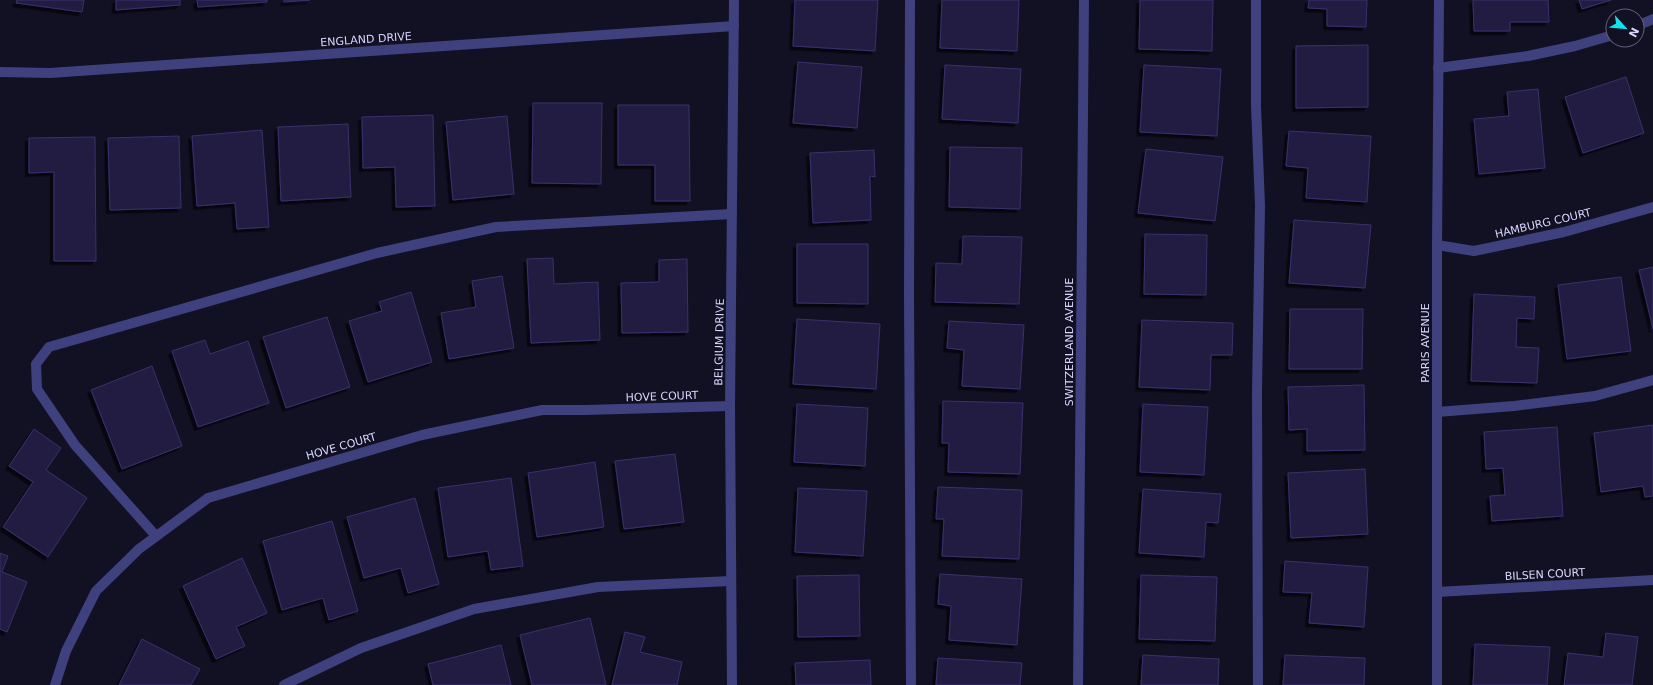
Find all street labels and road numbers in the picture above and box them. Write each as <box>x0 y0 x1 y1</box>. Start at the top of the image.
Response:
street label: ENGLAND DRIVE <box>320 30 412 49</box>
street label: HAMBURG COURT <box>1494 206 1593 241</box>
street label: SWITZERLAND AVENUE <box>1063 278 1076 406</box>
street label: BELGIUM DRIVE <box>712 298 727 386</box>
street label: PARIS AVENUE <box>1419 303 1432 383</box>
street label: HOVE COURT <box>625 389 699 404</box>
street label: HOVE COURT <box>304 430 378 463</box>
street label: BILSEN COURT <box>1504 566 1586 583</box>

